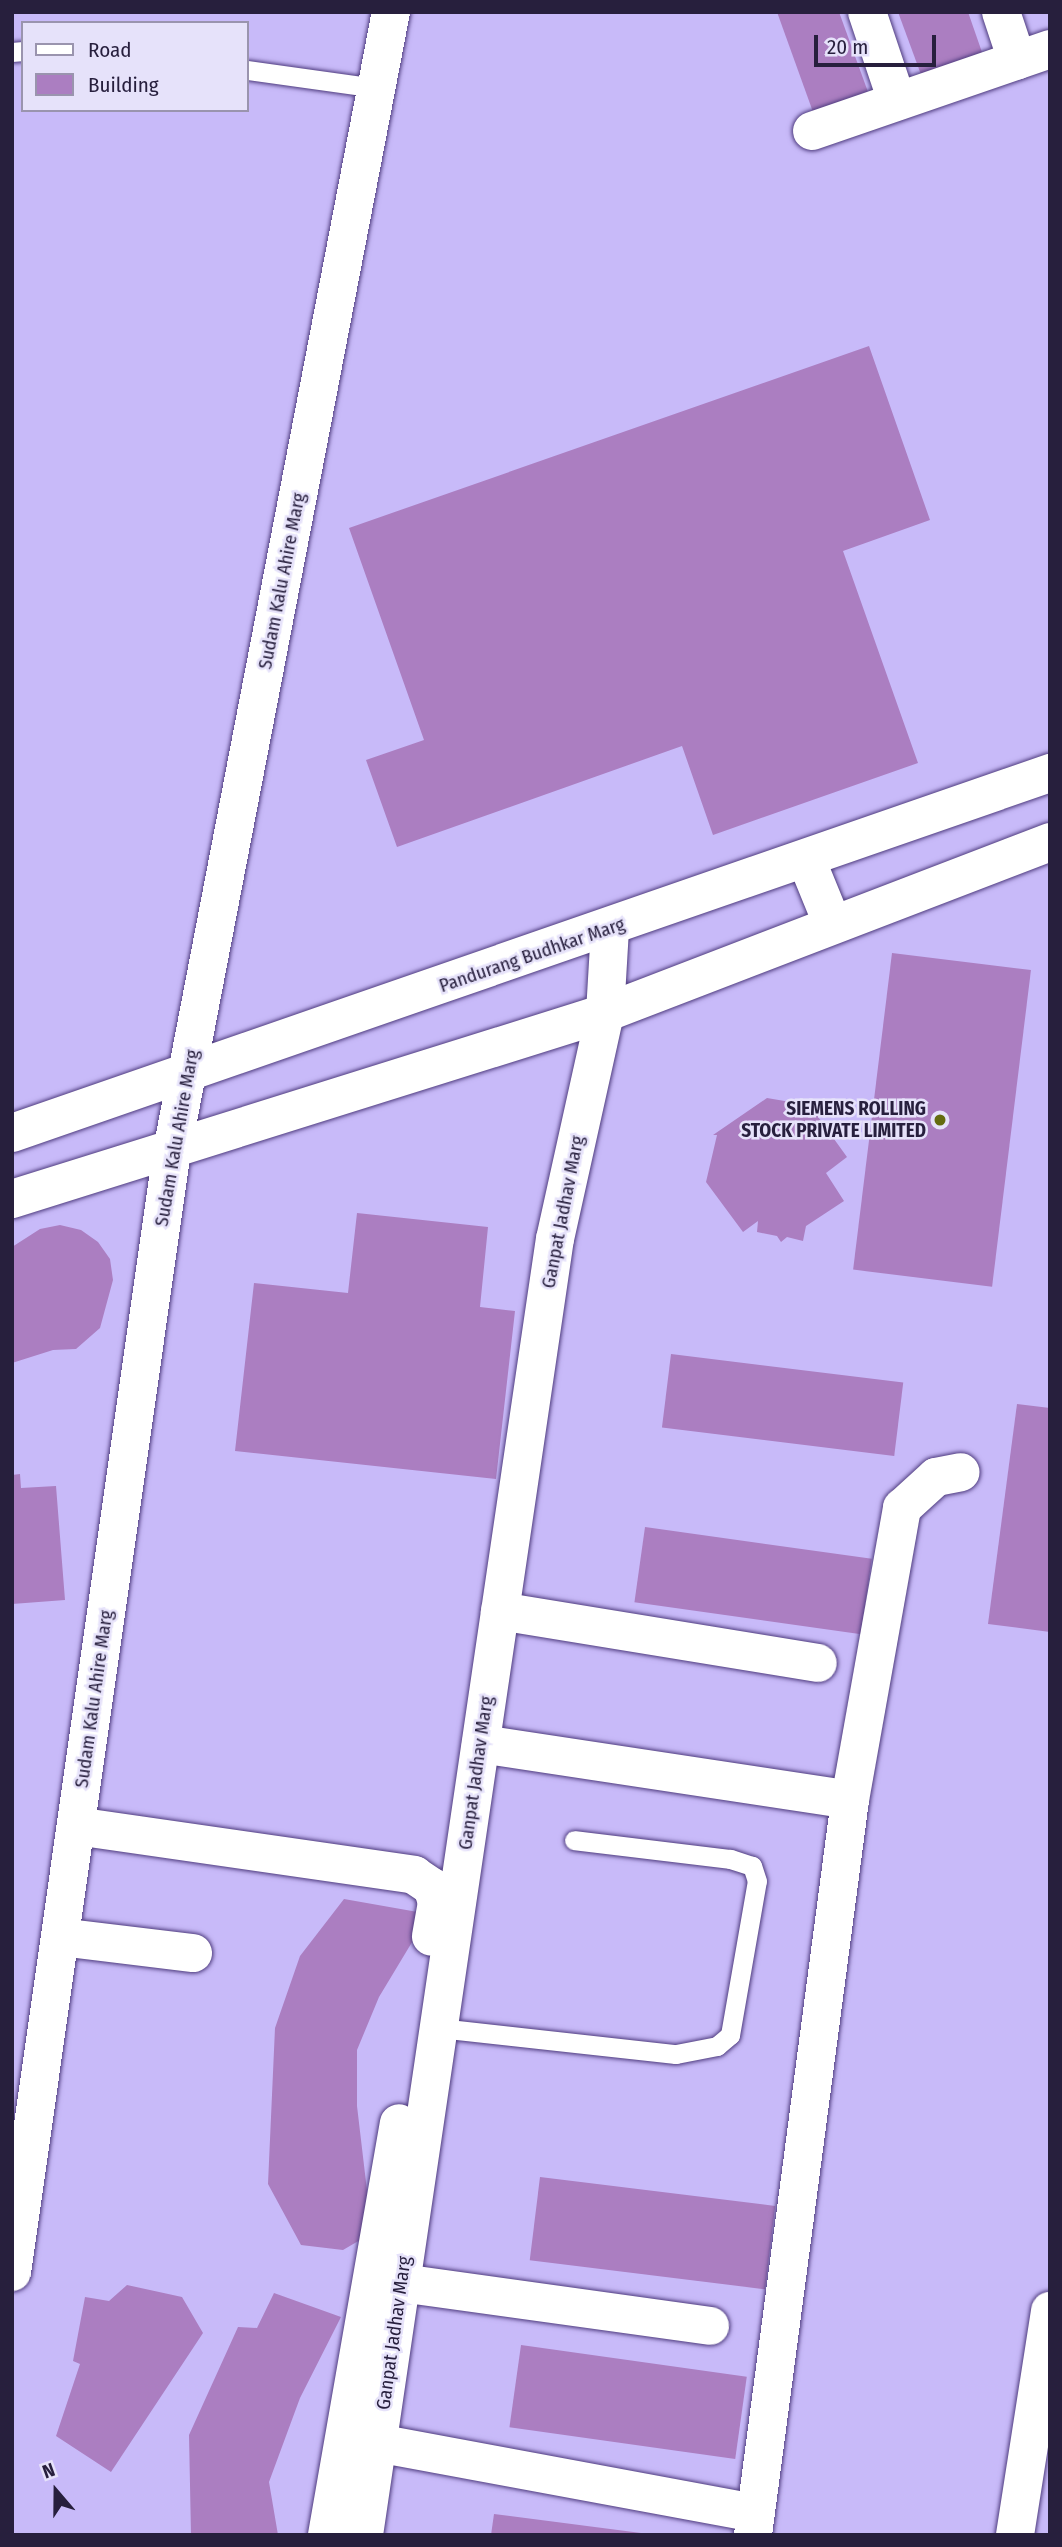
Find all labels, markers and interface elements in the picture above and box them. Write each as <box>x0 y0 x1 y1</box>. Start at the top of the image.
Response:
legend <box>21 21 248 112</box>
scale bar <box>817 21 940 65</box>
text: 20 m <box>827 34 868 60</box>
text: Road <box>88 37 132 63</box>
text: Building <box>88 72 159 98</box>
street label: Sudam Kalu Ahire Marg <box>254 491 310 671</box>
street label: Pandurang Budhkar Marg <box>436 913 628 997</box>
street label: Sudam Kalu Ahire Marg <box>150 1048 204 1228</box>
place label: SIEMENS ROLLING STOCK PRIVATE LIMITED <box>741 1098 926 1142</box>
marker: SIEMENS ROLLING STOCK PRIVATE LIMITED <box>932 1112 948 1128</box>
street label: Ganpat Jadhav Marg <box>537 1134 589 1290</box>
street label: Sudam Kalu Ahire Marg <box>70 1609 118 1789</box>
street label: Ganpat Jadhav Marg <box>454 1695 498 1851</box>
street label: Ganpat Jadhav Marg <box>372 2255 416 2411</box>
north arrow <box>21 2456 91 2526</box>
text: N <box>39 2458 58 2484</box>

